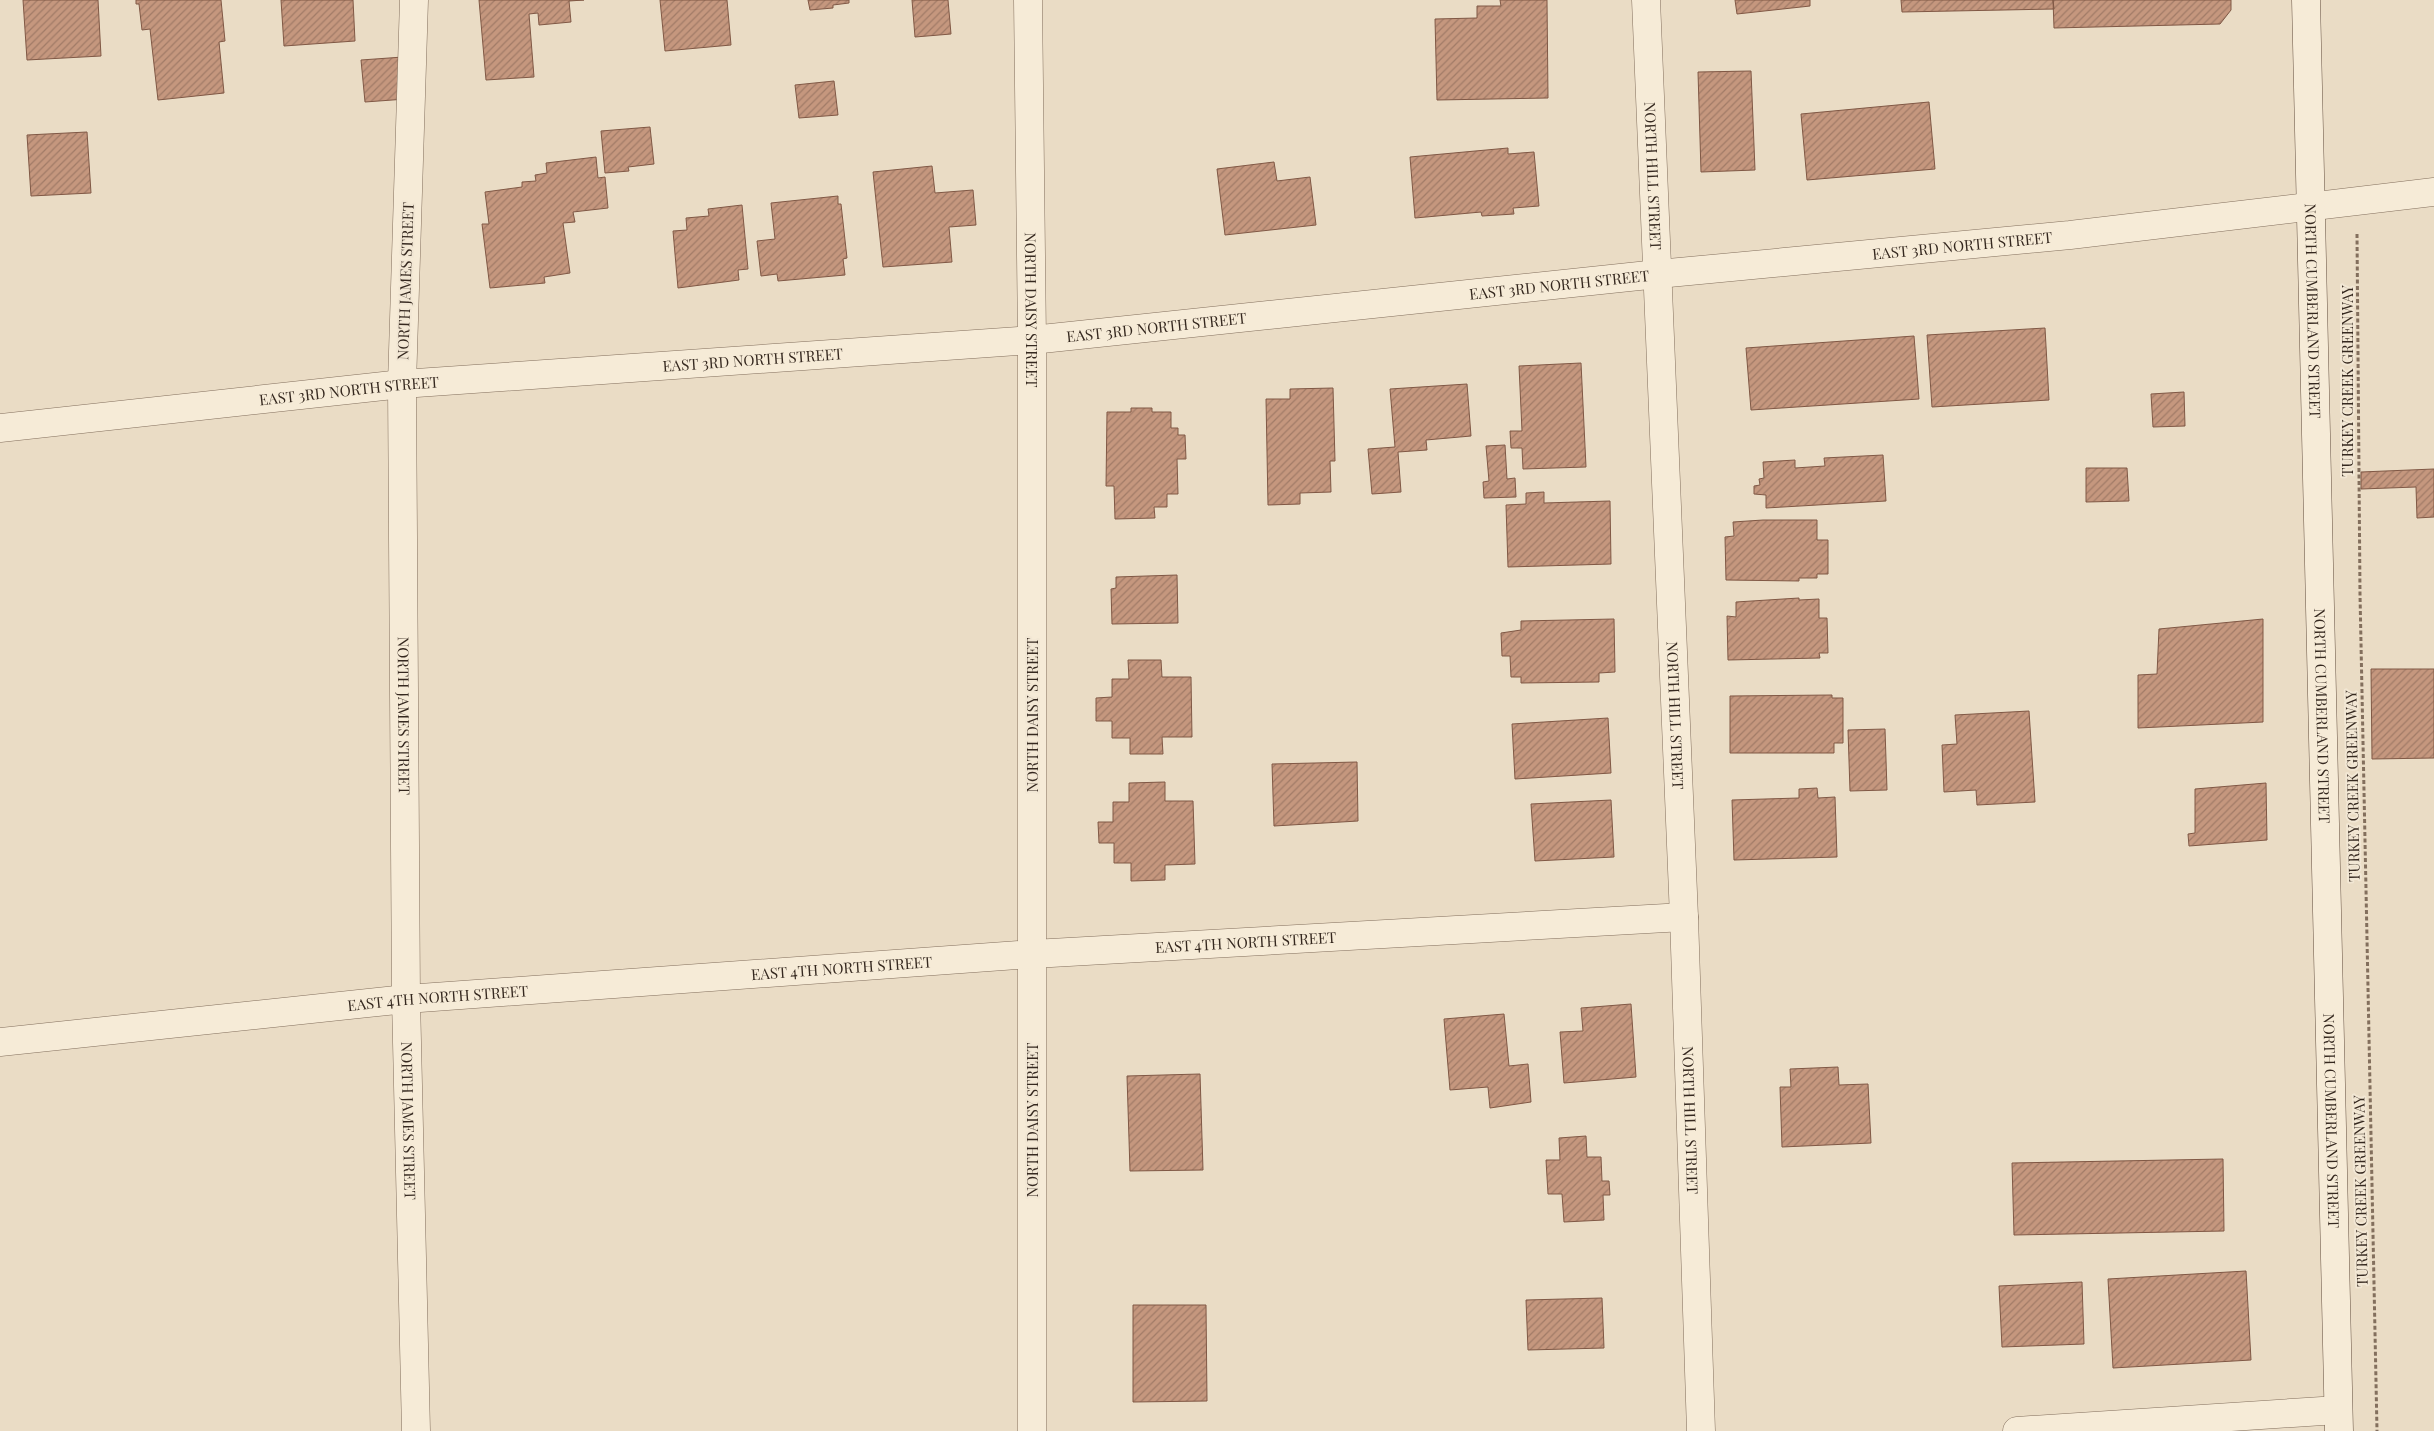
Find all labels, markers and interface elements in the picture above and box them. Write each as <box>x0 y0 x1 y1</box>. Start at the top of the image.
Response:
street label: NORTH HILL STREET <box>1640 101 1666 250</box>
street label: NORTH JAMES STREET <box>392 202 418 360</box>
street label: NORTH CUMBERLAND STREET <box>2301 203 2326 419</box>
street label: EAST 3RD NORTH STREET <box>1871 227 2053 264</box>
street label: NORTH DAISY STREET <box>1021 232 1042 388</box>
street label: EAST 3RD NORTH STREET <box>1468 265 1650 304</box>
street label: TURKEY CREEK GREENWAY <box>2337 285 2357 477</box>
street label: EAST 3RD NORTH STREET <box>1065 307 1247 346</box>
street label: EAST 3RD NORTH STREET <box>662 343 844 376</box>
street label: EAST 3RD NORTH STREET <box>258 371 440 410</box>
street label: NORTH CUMBERLAND STREET <box>2310 608 2335 824</box>
street label: NORTH JAMES STREET <box>394 637 415 795</box>
street label: NORTH DAISY STREET <box>1022 637 1042 793</box>
street label: NORTH HILL STREET <box>1663 641 1689 790</box>
street label: TURKEY CREEK GREENWAY <box>2340 690 2364 882</box>
street label: EAST 4TH NORTH STREET <box>1155 927 1337 957</box>
street label: EAST 4TH NORTH STREET <box>750 951 933 984</box>
street label: EAST 4TH NORTH STREET <box>346 980 529 1015</box>
street label: NORTH CUMBERLAND STREET <box>2319 1013 2344 1229</box>
street label: NORTH JAMES STREET <box>397 1041 421 1200</box>
street label: NORTH DAISY STREET <box>1022 1042 1042 1198</box>
street label: NORTH HILL STREET <box>1678 1046 1703 1194</box>
street label: TURKEY CREEK GREENWAY <box>2348 1095 2372 1287</box>

